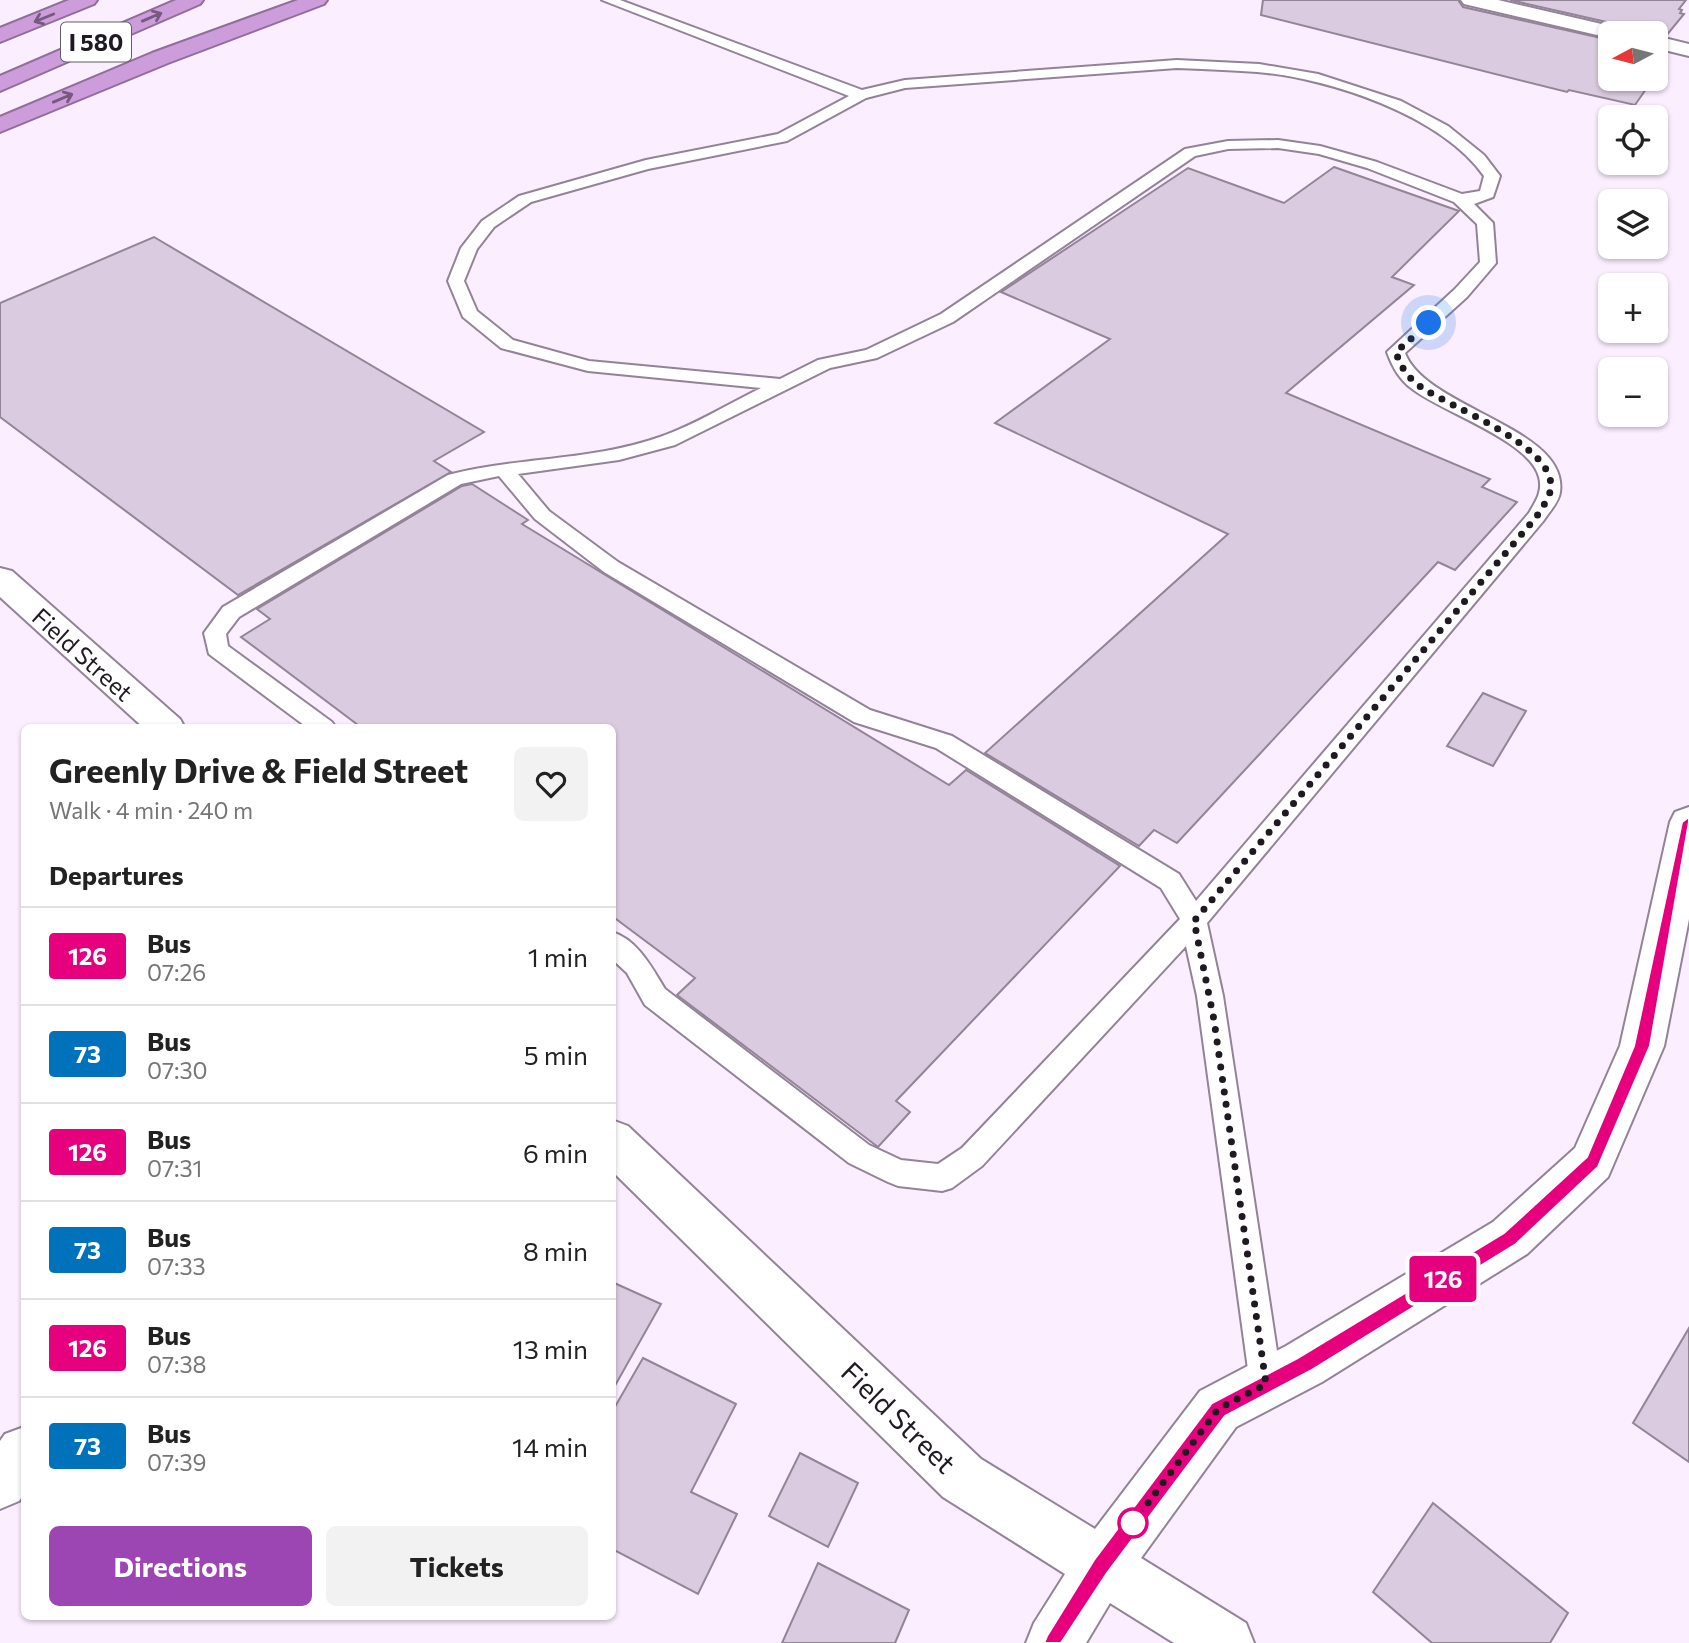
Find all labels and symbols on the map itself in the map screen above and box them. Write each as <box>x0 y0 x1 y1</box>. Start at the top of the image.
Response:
one-way arrow <box>141 10 162 23</box>
one-way arrow <box>33 12 55 25</box>
north arrow <box>1598 21 1668 91</box>
road number: I 580 <box>61 22 131 61</box>
one-way arrow <box>52 91 73 104</box>
your location <box>1411 305 1446 340</box>
street label: Field Street <box>27 601 139 707</box>
line badge: 126 <box>1403 1256 1483 1302</box>
street label: Field Street <box>835 1354 963 1480</box>
unlabelled marker <box>1118 1508 1148 1538</box>

